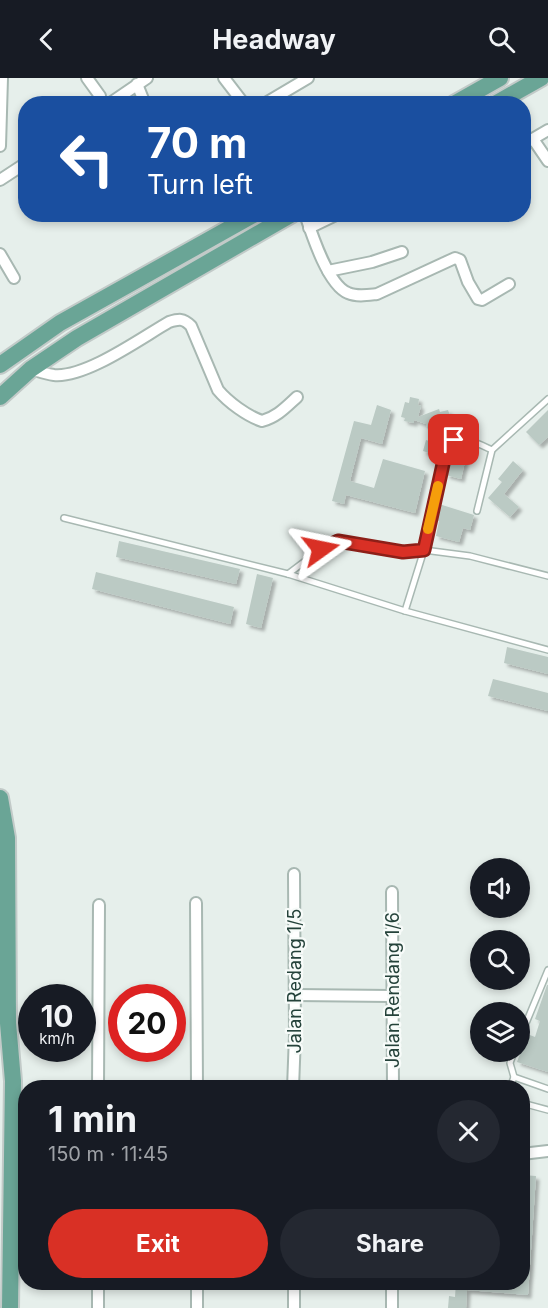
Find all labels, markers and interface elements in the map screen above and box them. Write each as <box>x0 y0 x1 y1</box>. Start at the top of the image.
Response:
icon: back <box>30 23 63 56</box>
text: Headway <box>212 23 336 56</box>
icon: search <box>485 23 518 56</box>
text: 70 m <box>147 117 247 168</box>
icon: left <box>48 120 126 198</box>
text: Turn left <box>147 168 253 201</box>
pin <box>428 414 479 465</box>
icon: arrive <box>437 423 470 456</box>
position arrow <box>289 517 353 581</box>
map controls <box>470 858 530 1062</box>
button: sound <box>470 858 530 918</box>
street label: Jalan Redang 1/5 <box>284 909 305 1053</box>
street label: Jalan Rendang 1/6 <box>382 912 403 1068</box>
button: search <box>470 930 530 990</box>
speed limit sign: 20 <box>108 984 186 1062</box>
text: 10 <box>40 998 74 1034</box>
button: layers <box>470 1002 530 1062</box>
text: km/h <box>39 1029 75 1048</box>
text: 1 min <box>48 1097 137 1141</box>
button: close <box>437 1100 500 1163</box>
text: 150 m · 11:45 <box>48 1142 168 1166</box>
button: Exit <box>48 1209 268 1278</box>
button: Share <box>280 1209 500 1278</box>

